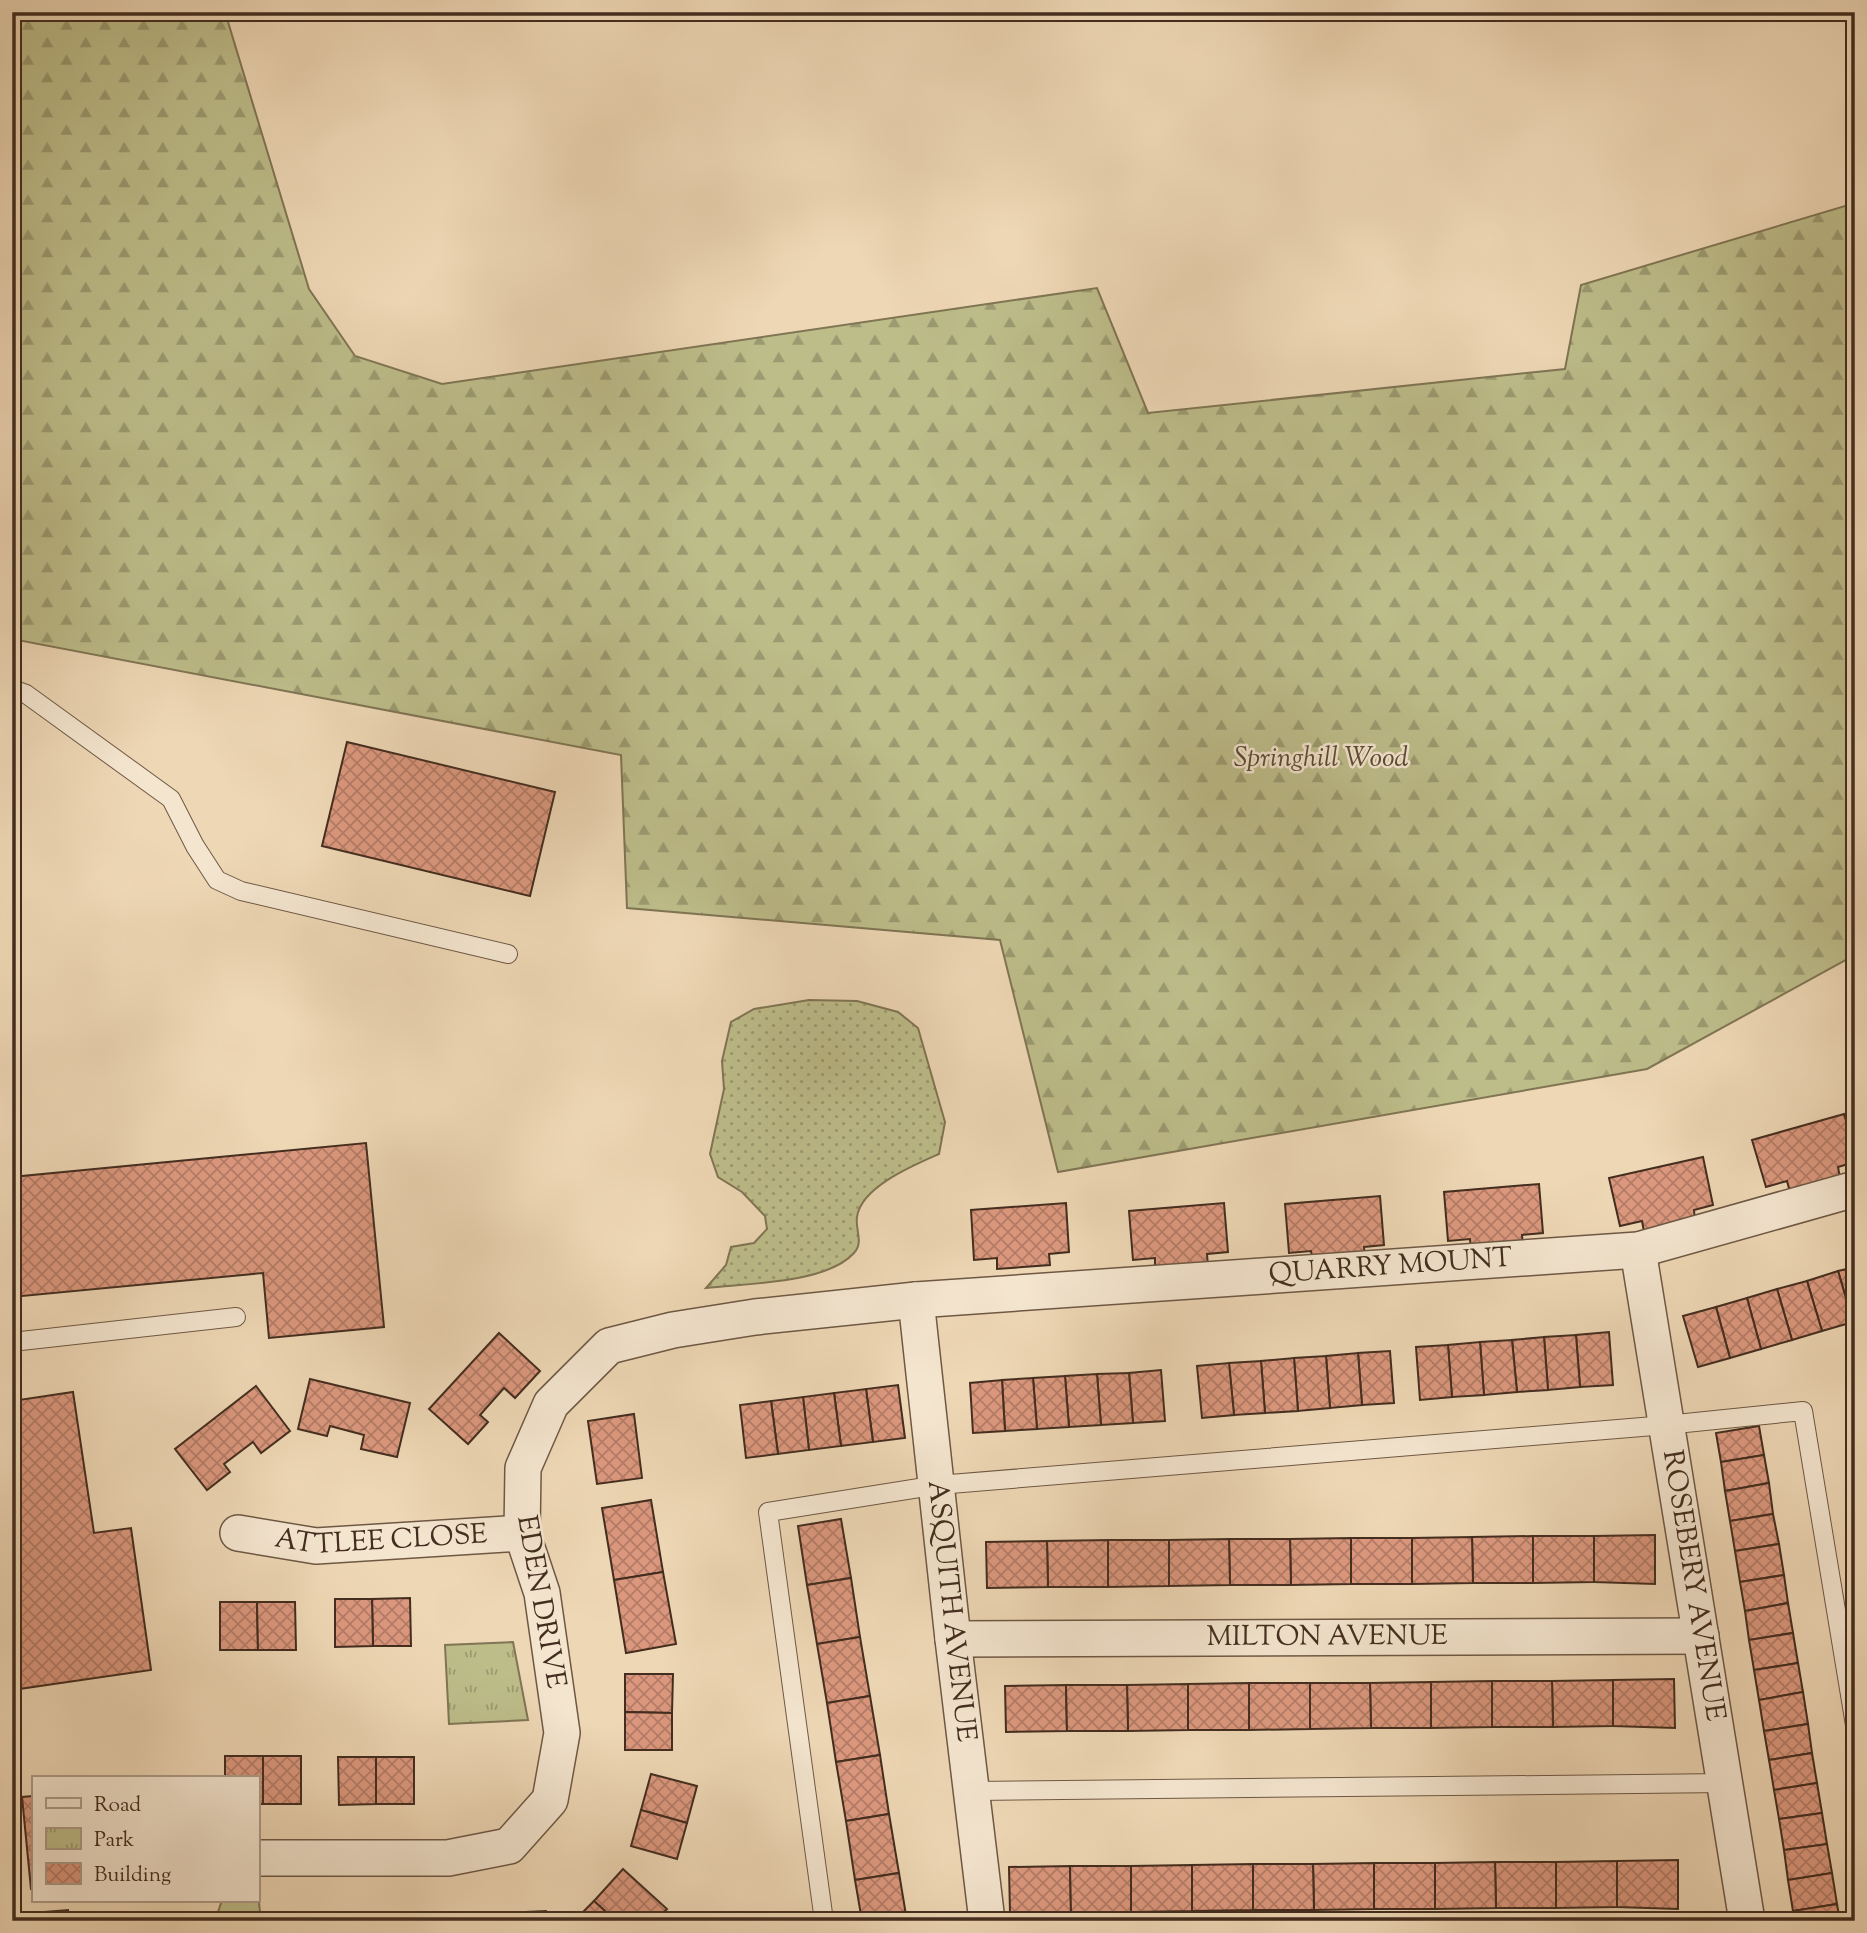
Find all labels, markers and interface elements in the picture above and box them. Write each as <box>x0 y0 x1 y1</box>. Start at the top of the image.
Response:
park label: Springhill Wood <box>1234 739 1408 779</box>
street label: QUARRY MOUNT <box>1267 1239 1514 1296</box>
street label: ROSEBERY AVENUE <box>1651 1447 1734 1724</box>
street label: ASQUITH AVENUE <box>916 1478 985 1744</box>
street label: EDEN DRIVE <box>505 1512 575 1692</box>
street label: ATTLEE CLOSE <box>272 1515 489 1566</box>
street label: MILTON AVENUE <box>1206 1617 1448 1658</box>
legend <box>32 1776 259 1902</box>
text: Road <box>94 1791 141 1821</box>
text: Park <box>94 1826 135 1856</box>
text: Building <box>94 1861 171 1891</box>

